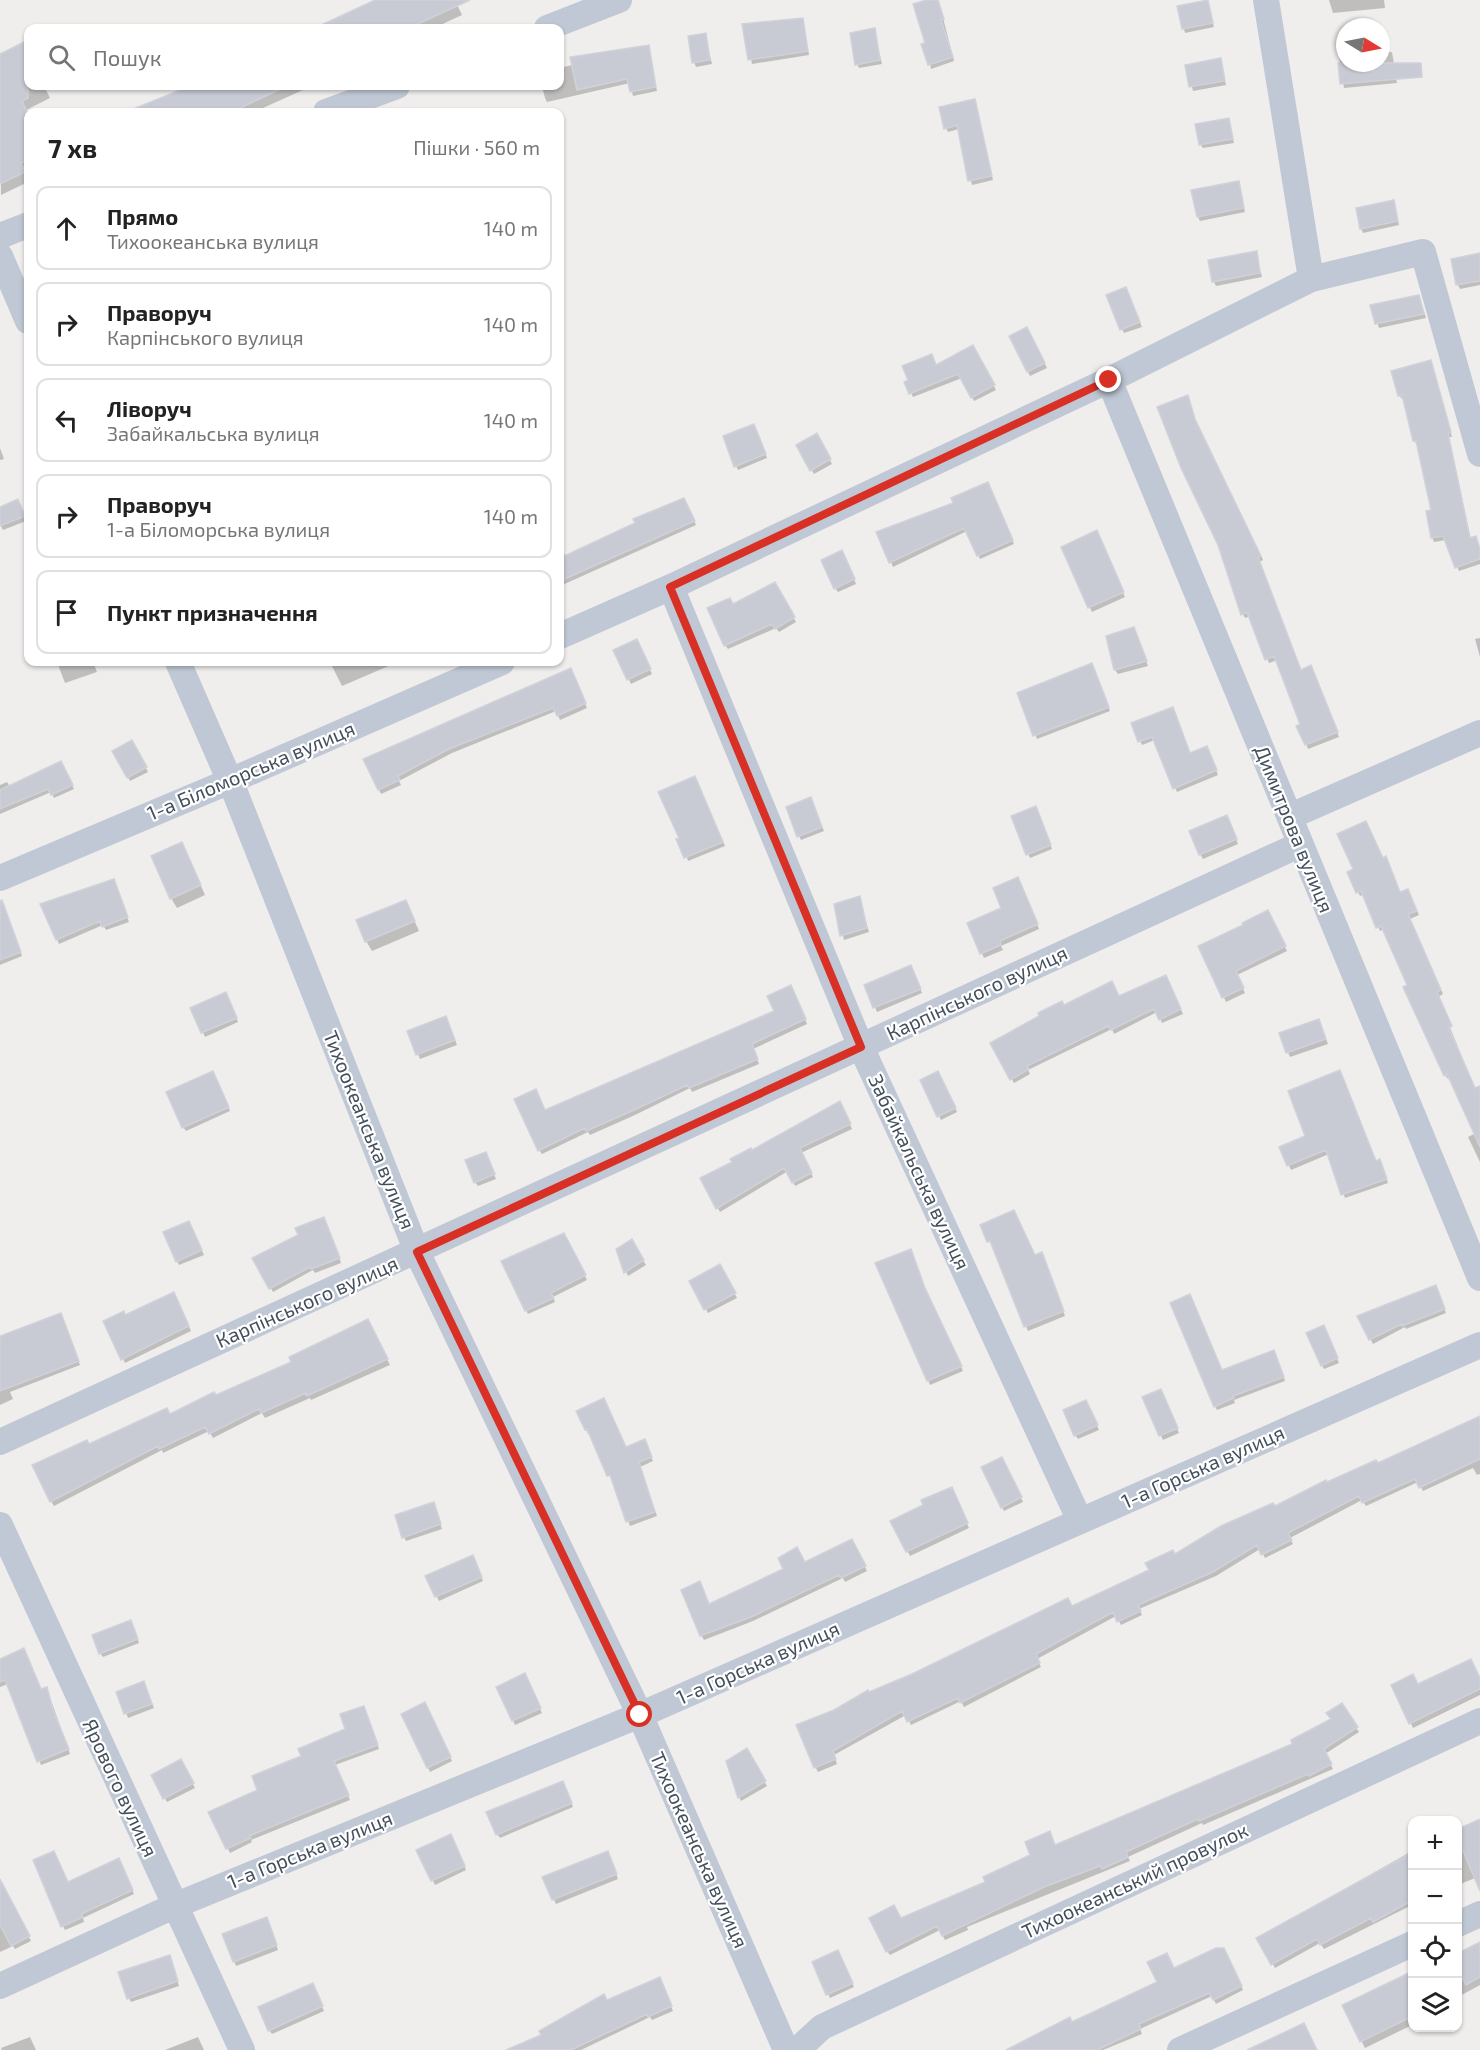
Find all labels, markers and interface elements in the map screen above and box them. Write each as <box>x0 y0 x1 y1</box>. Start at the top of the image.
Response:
north arrow <box>1336 18 1390 72</box>
search box <box>24 24 564 90</box>
icon: search <box>45 41 78 74</box>
text: Пошук <box>93 44 162 70</box>
text: 7 хв <box>48 132 97 163</box>
text: Пішки · 560 m <box>413 135 540 159</box>
text: Прямо <box>107 203 178 229</box>
icon: ahead <box>50 212 83 245</box>
text: 140 m <box>484 216 538 240</box>
text: Тихоокеанська вулиця <box>107 229 319 253</box>
text: Праворуч <box>107 299 212 325</box>
icon: right <box>50 308 83 341</box>
text: 140 m <box>484 312 538 336</box>
text: Карпінського вулиця <box>107 325 304 349</box>
route end <box>1095 366 1121 392</box>
text: Ліворуч <box>107 395 192 421</box>
icon: left <box>50 404 83 437</box>
text: 140 m <box>484 408 538 432</box>
text: Забайкальська вулиця <box>107 421 320 445</box>
text: Праворуч <box>107 491 212 517</box>
icon: right <box>50 500 83 533</box>
text: 140 m <box>484 504 538 528</box>
text: 1-а Біломорська вулиця <box>107 517 330 541</box>
icon: arrive <box>50 596 83 629</box>
text: Пункт призначення <box>107 599 318 625</box>
street label: 1-а Біломорська вулиця <box>143 715 358 826</box>
street label: Димитрова вулиця <box>1249 741 1339 916</box>
street label: Карпінського вулиця <box>882 940 1071 1045</box>
street label: Тихоокеанська вулиця <box>318 1027 421 1233</box>
street label: Забайкальська вулиця <box>863 1070 976 1273</box>
street label: Карпінського вулиця <box>212 1250 402 1353</box>
street label: 1-а Горська вулиця <box>1117 1419 1288 1514</box>
street label: 1-а Горська вулиця <box>672 1615 843 1710</box>
route start <box>626 1701 652 1727</box>
street label: Ярового вулиця <box>78 1715 163 1861</box>
street label: Тихоокеанська вулиця <box>645 1748 754 1952</box>
street label: 1-а Горська вулиця <box>224 1805 396 1894</box>
map controls <box>1408 1816 1462 2032</box>
button: + <box>1408 1816 1462 1870</box>
street label: Тихоокеанський провулок <box>1018 1817 1252 1944</box>
button: − <box>1408 1870 1462 1924</box>
button: locate <box>1408 1924 1462 1978</box>
button: layers <box>1408 1978 1462 2032</box>

